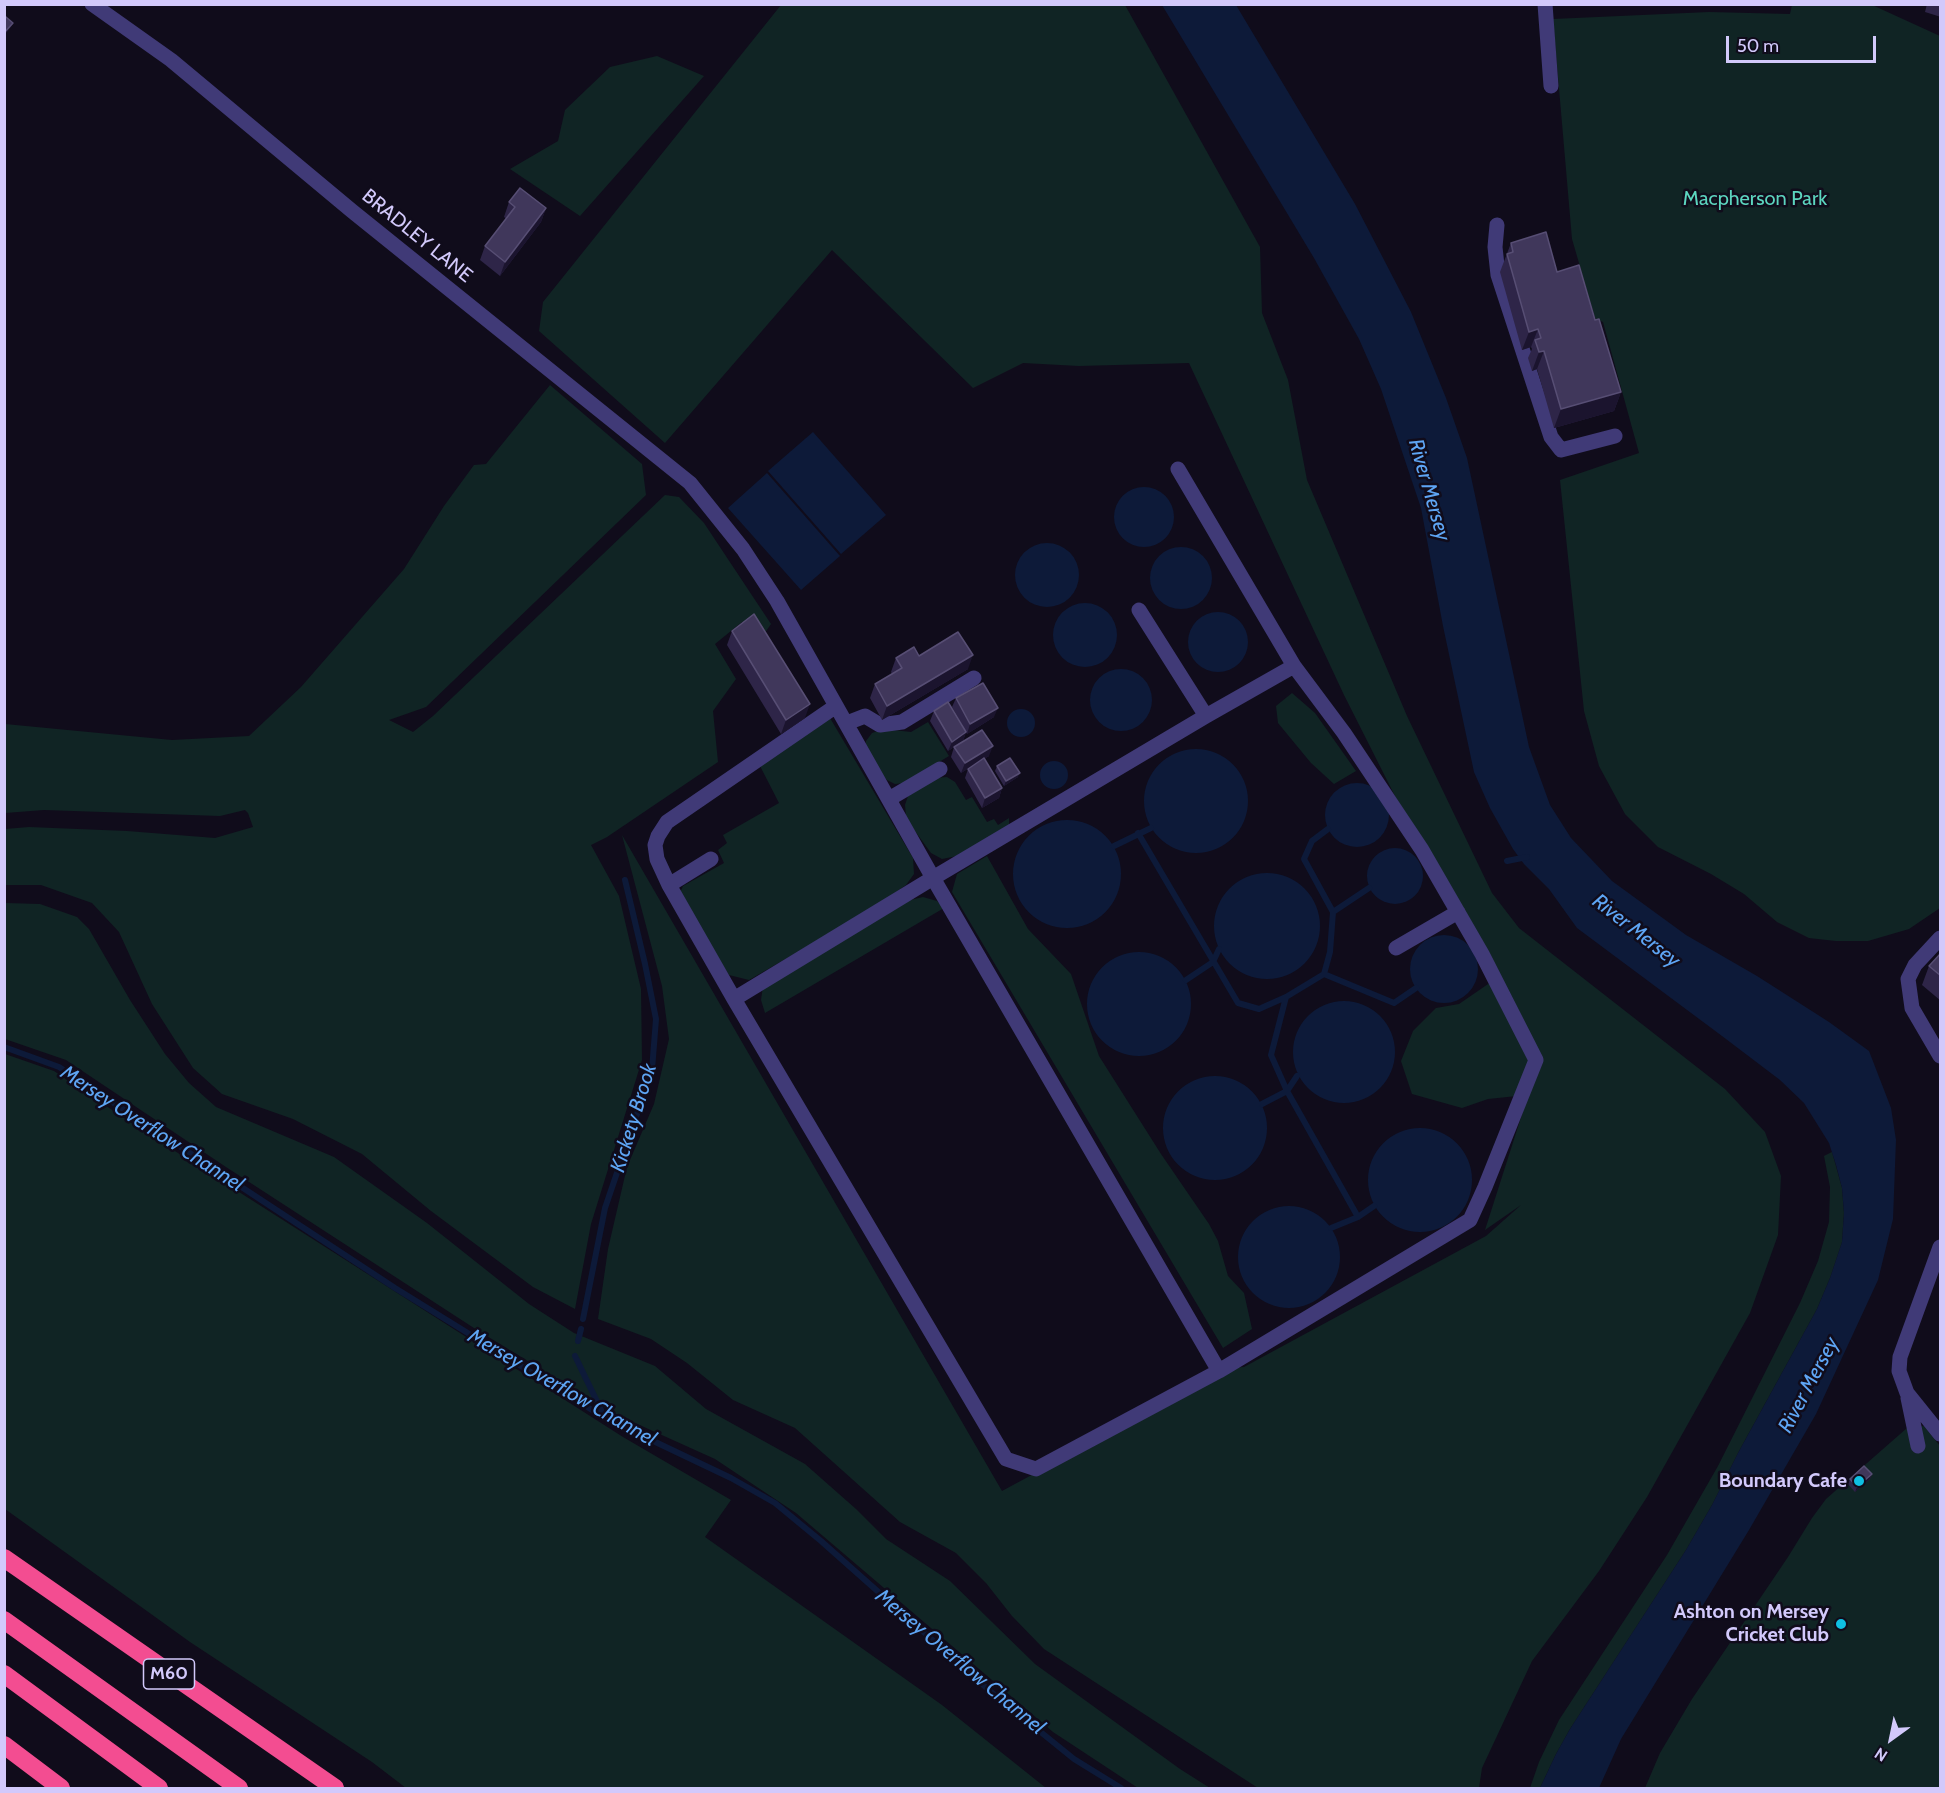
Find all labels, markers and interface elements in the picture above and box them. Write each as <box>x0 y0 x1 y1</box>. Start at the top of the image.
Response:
scale bar <box>1729 24 1879 62</box>
text: 50 m <box>1737 35 1779 57</box>
street label: BRADLEY LANE <box>357 184 477 288</box>
park label: Macpherson Park <box>1683 187 1827 211</box>
water label: River Mersey <box>1402 436 1456 544</box>
water label: River Mersey <box>1587 889 1685 973</box>
water label: Mersey Overflow Channel <box>56 1060 248 1198</box>
water label: Kickety Brook <box>606 1061 662 1175</box>
water label: Mersey Overflow Channel <box>463 1324 661 1452</box>
water label: River Mersey <box>1773 1333 1845 1437</box>
place label: Boundary Cafe <box>1719 1469 1847 1493</box>
marker: Boundary Cafe <box>1852 1474 1866 1488</box>
water label: Mersey Overflow Channel <box>870 1584 1050 1740</box>
place label: Ashton on Mersey Cricket Club <box>1674 1600 1829 1647</box>
marker: Ashton on Mersey Cricket Club <box>1834 1617 1848 1631</box>
road number: M60 <box>144 1659 195 1689</box>
north arrow <box>1861 1709 1921 1769</box>
text: N <box>1871 1743 1891 1766</box>

